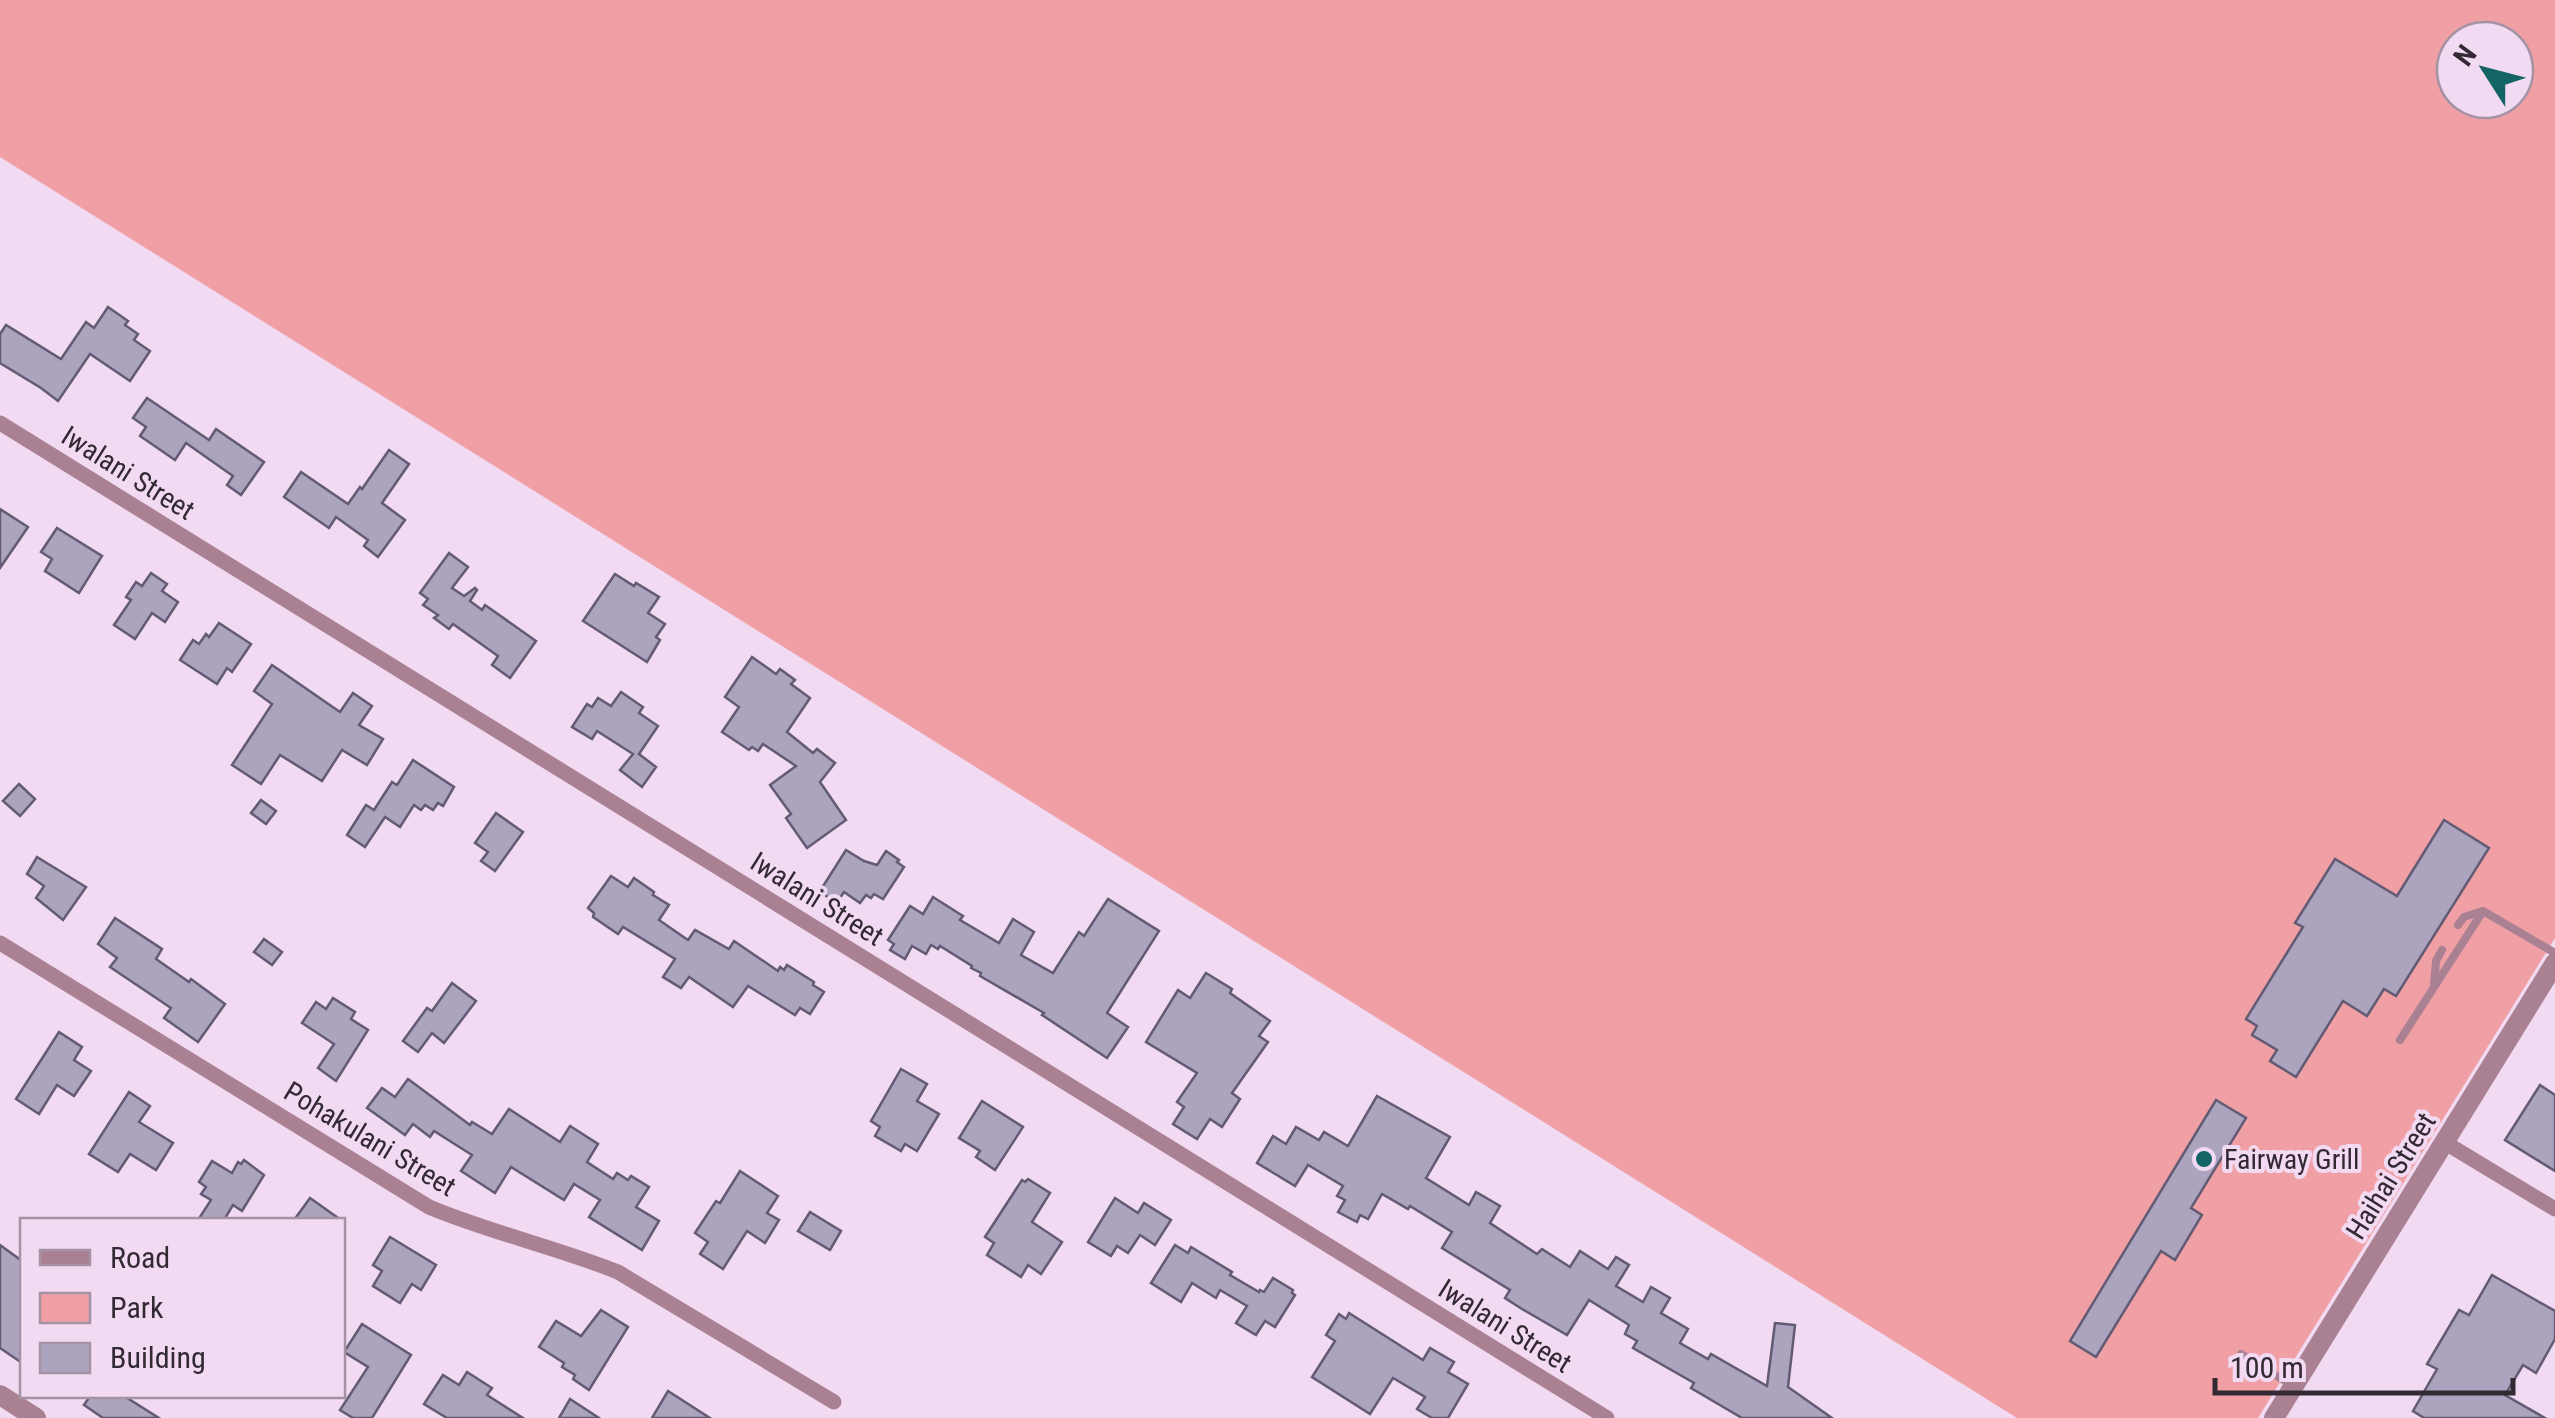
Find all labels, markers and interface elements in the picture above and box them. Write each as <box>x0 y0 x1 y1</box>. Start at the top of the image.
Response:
north arrow <box>2435 20 2535 120</box>
text: N <box>2447 39 2484 72</box>
street label: Iwalani Street <box>55 419 201 527</box>
street label: Iwalani Street <box>744 845 890 953</box>
street label: Pohakulani Street <box>278 1075 462 1203</box>
street label: Haihai Street <box>2339 1107 2443 1245</box>
place label: Fairway Grill <box>2224 1143 2359 1176</box>
marker: Fairway Grill <box>2193 1148 2215 1170</box>
legend <box>20 1218 345 1398</box>
text: Road <box>110 1240 170 1275</box>
street label: Iwalani Street <box>1432 1272 1578 1380</box>
text: Park <box>110 1290 164 1325</box>
scale bar <box>2215 1333 2512 1395</box>
text: Building <box>110 1340 206 1375</box>
text: 100 m <box>2230 1350 2304 1385</box>

